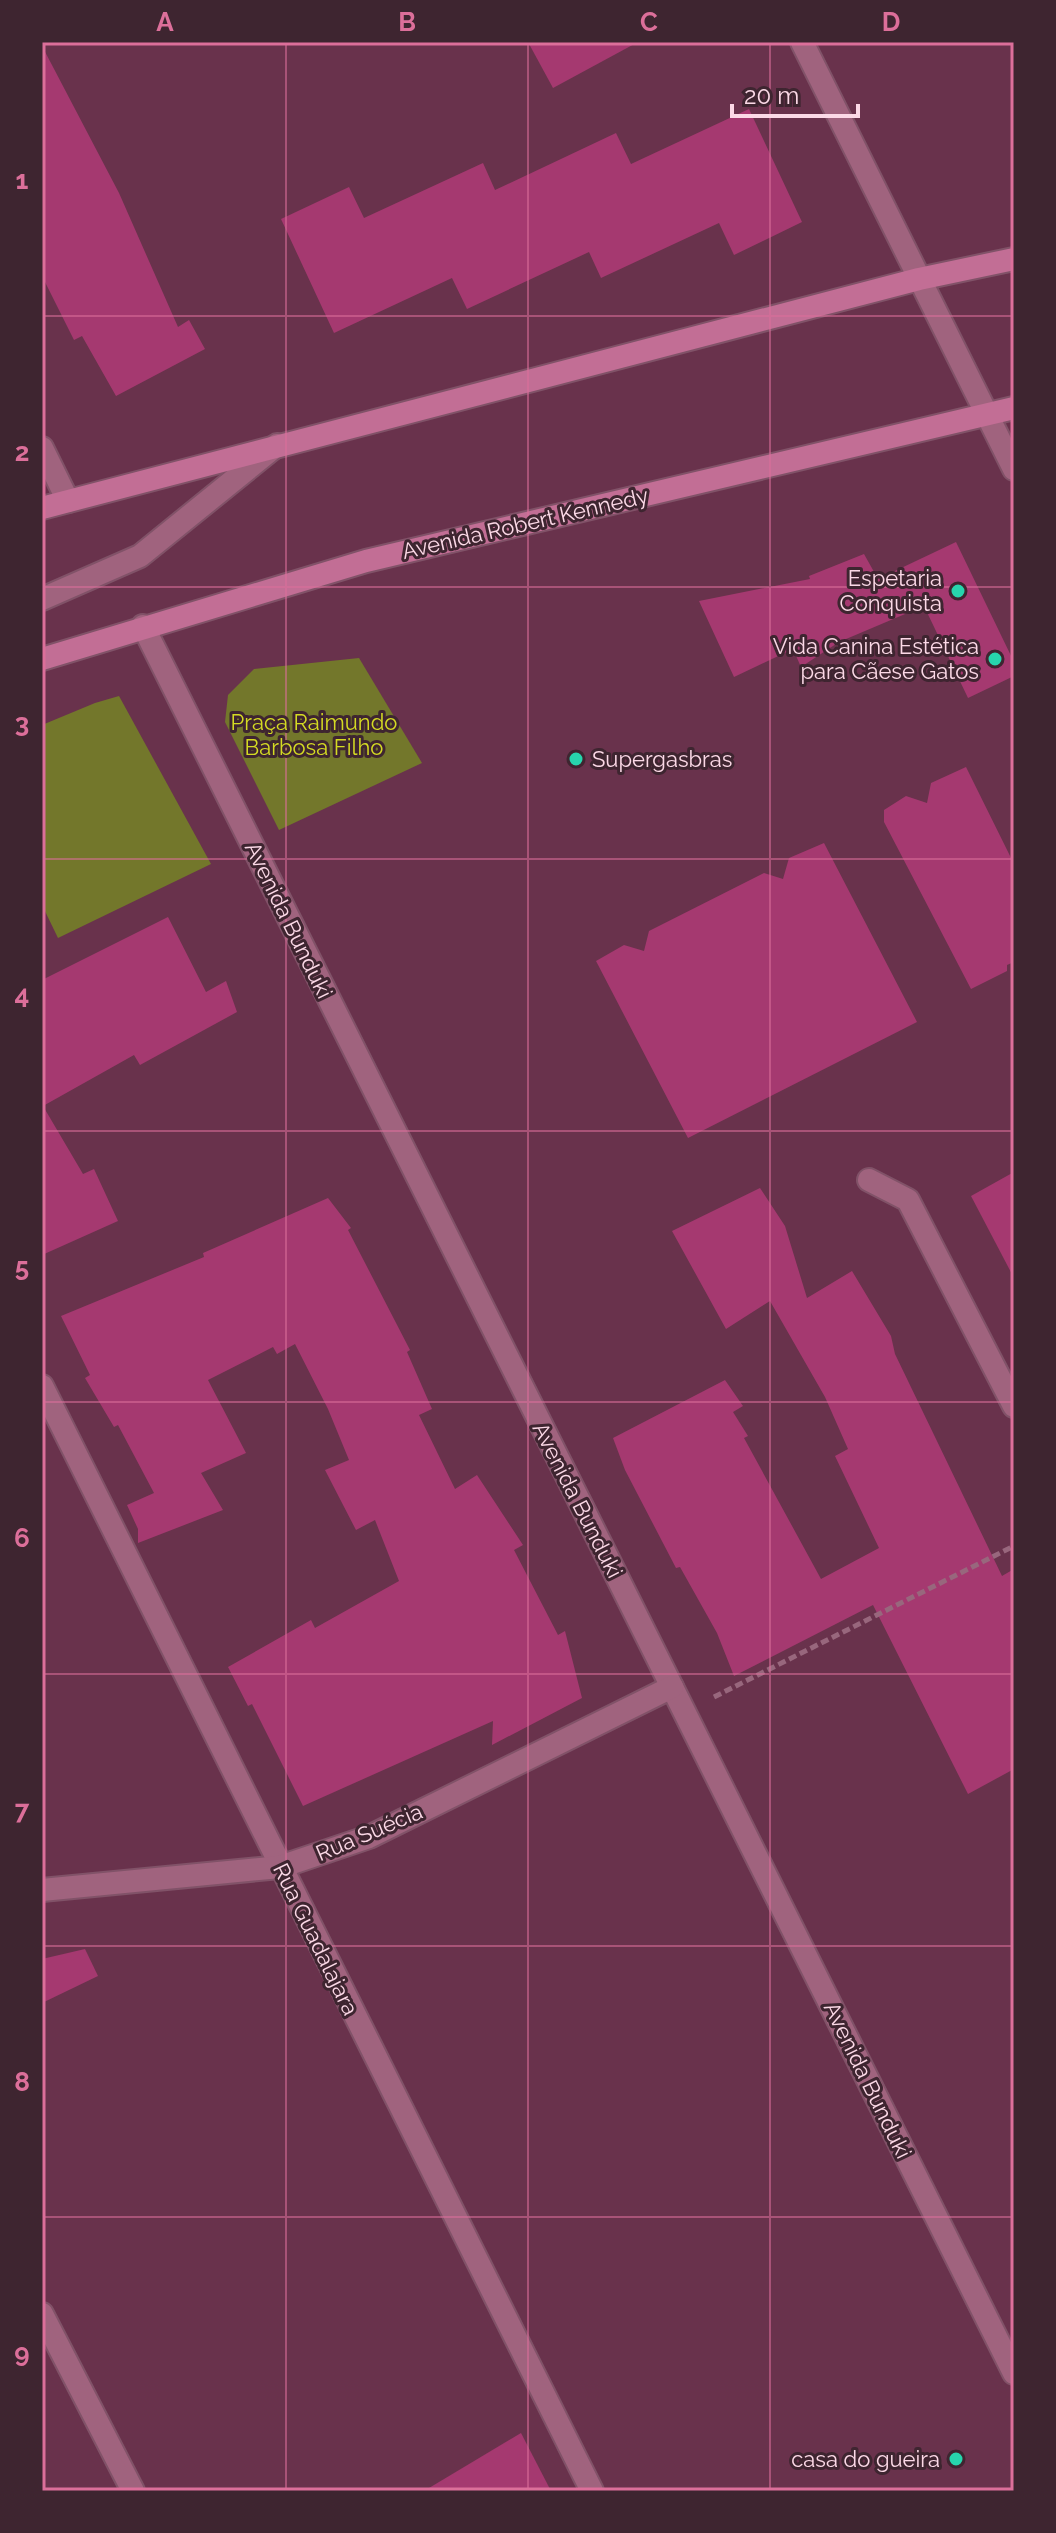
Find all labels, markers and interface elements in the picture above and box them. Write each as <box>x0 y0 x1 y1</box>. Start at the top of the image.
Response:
text: A <box>156 7 174 37</box>
text: B <box>398 7 416 37</box>
text: C <box>640 7 658 37</box>
text: D <box>882 7 900 37</box>
scale bar <box>732 68 858 118</box>
text: 20 m <box>744 81 799 110</box>
text: 1 <box>16 165 29 195</box>
text: 2 <box>15 437 29 467</box>
street label: Avenida Robert Kennedy <box>399 482 651 564</box>
place label: Espetaria Conquista <box>840 565 942 616</box>
marker: Espetaria Conquista <box>949 582 967 600</box>
place label: Vida Canina Estética para Cãese Gatos <box>773 633 979 684</box>
marker: Vida Canina Estética para Cãese Gatos <box>986 650 1004 668</box>
text: 3 <box>15 708 29 738</box>
park label: Praça Raimundo Barbosa Filho <box>231 709 397 760</box>
place label: Supergasbras <box>592 746 732 772</box>
marker: Supergasbras <box>567 750 585 768</box>
street label: Avenida Bunduki <box>240 837 338 1003</box>
text: 4 <box>15 980 29 1010</box>
text: 5 <box>15 1252 29 1282</box>
street label: Avenida Bunduki <box>528 1418 628 1582</box>
text: 6 <box>14 1523 30 1553</box>
text: 7 <box>15 1795 30 1825</box>
street label: Rua Suécia <box>312 1798 426 1866</box>
street label: Rua Guadalajara <box>268 1859 364 2019</box>
street label: Avenida Bunduki <box>819 1997 917 2163</box>
text: 8 <box>14 2067 30 2097</box>
text: 9 <box>14 2338 30 2368</box>
place label: casa do gueira <box>791 2446 940 2472</box>
marker: casa do gueira <box>947 2450 965 2468</box>

